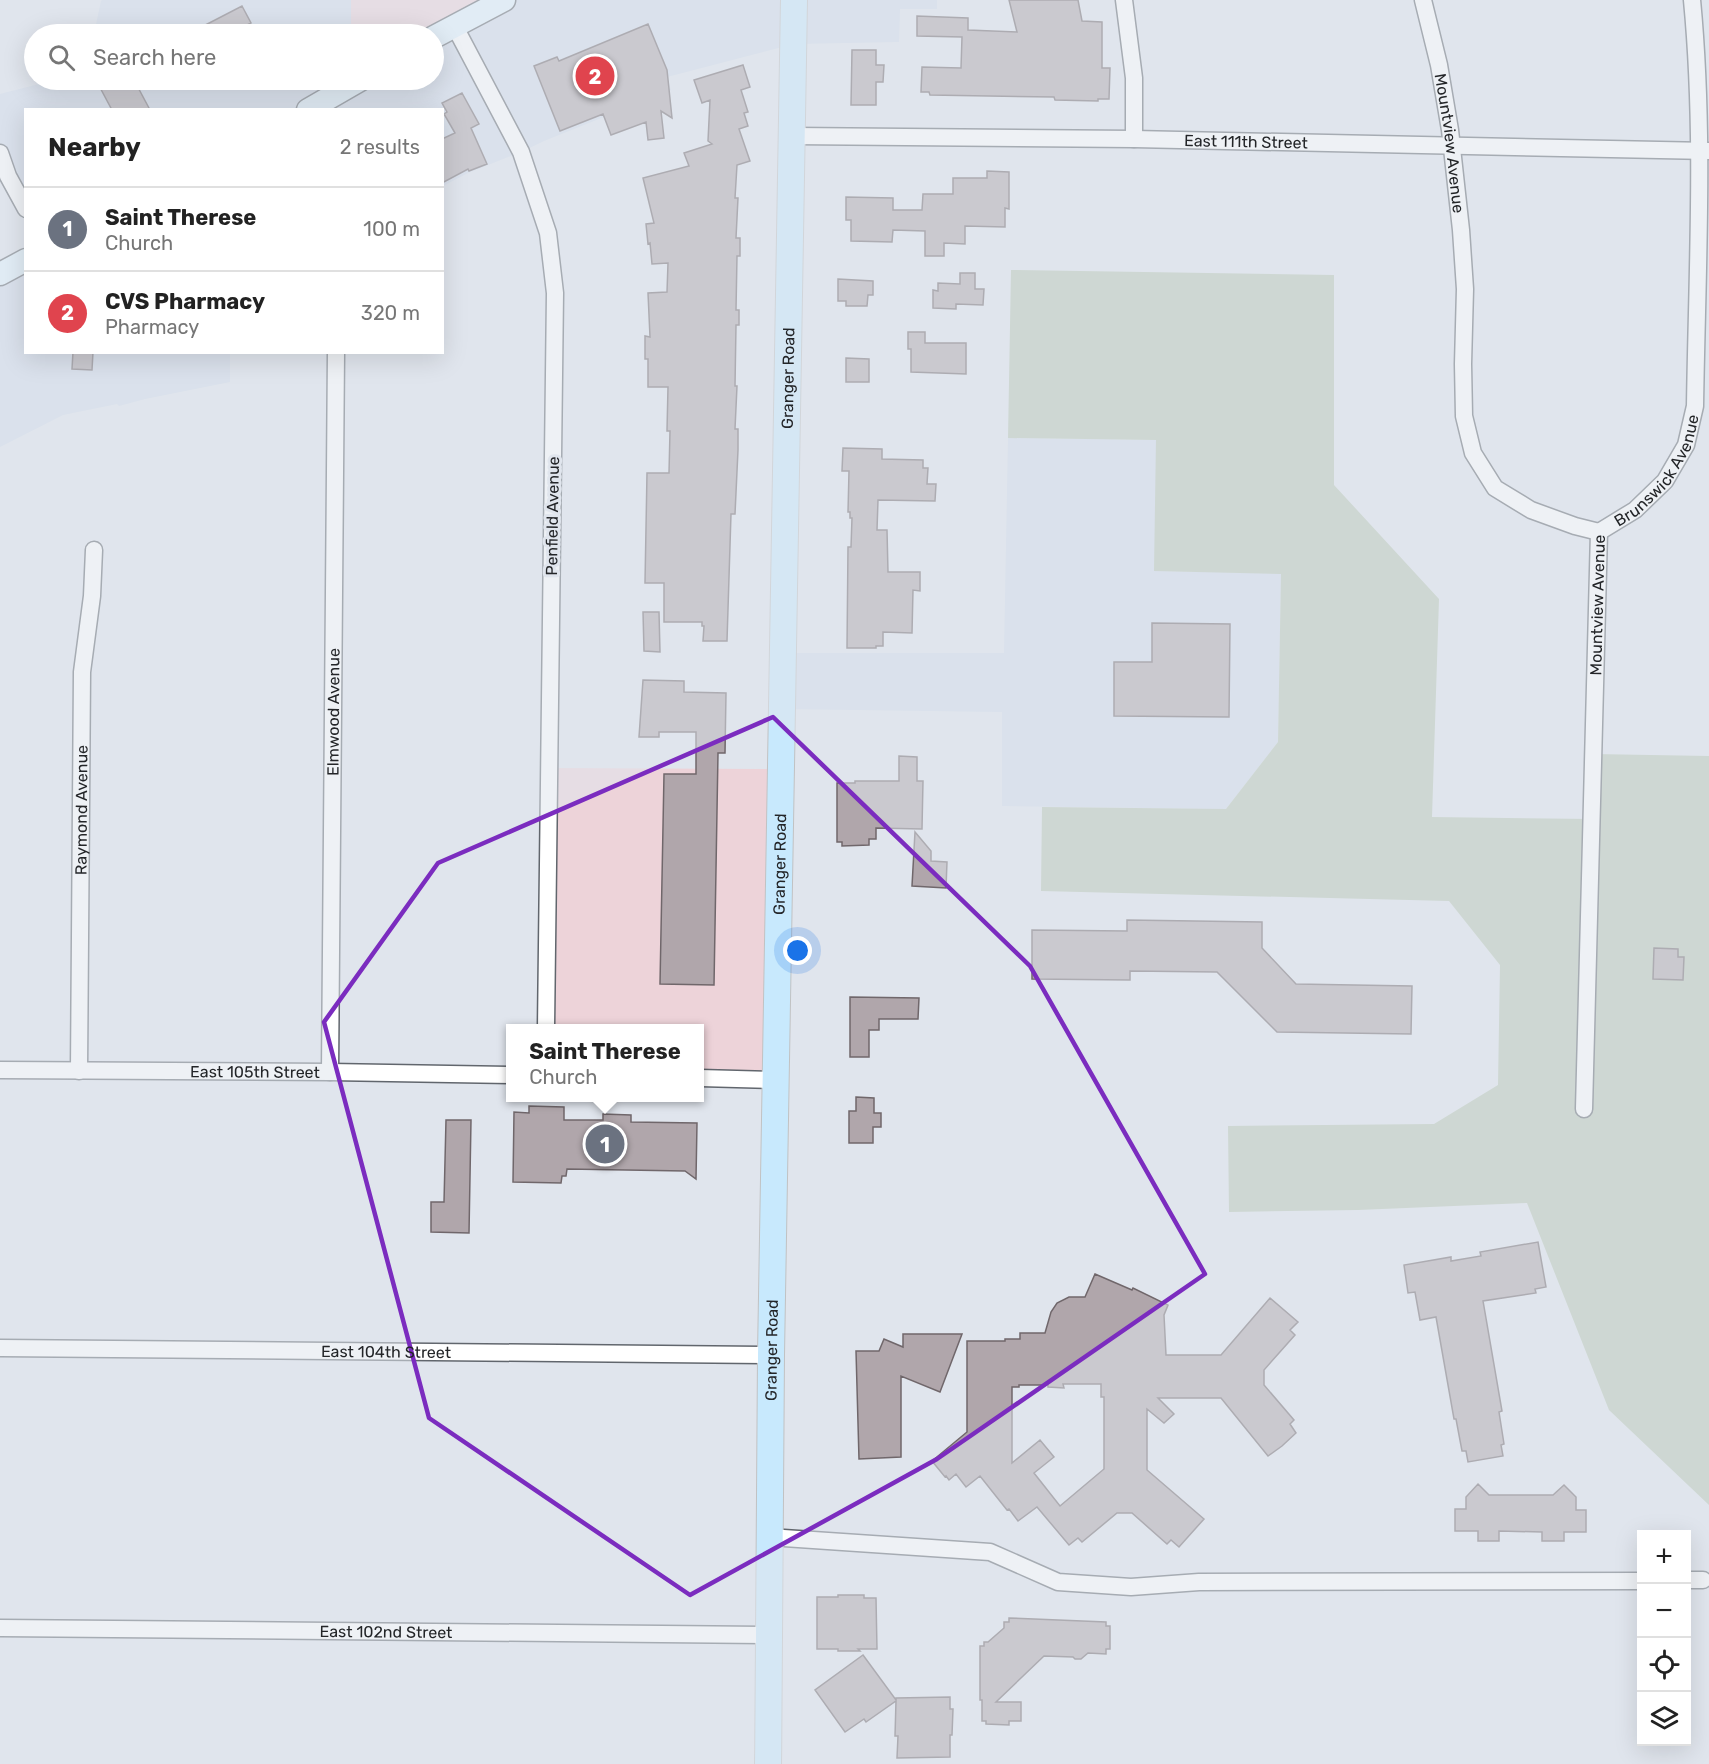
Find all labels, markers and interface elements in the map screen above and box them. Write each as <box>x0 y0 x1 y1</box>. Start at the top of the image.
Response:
search box <box>24 24 444 90</box>
icon: search <box>45 41 78 74</box>
text: Search here <box>93 44 216 71</box>
pin: 2 <box>576 54 614 98</box>
street label: Mountview Avenue <box>1431 72 1468 214</box>
street label: East 111th Street <box>1184 131 1308 153</box>
text: Nearby <box>48 132 141 163</box>
text: 2 results <box>340 135 420 159</box>
text: Saint Therese <box>105 204 256 231</box>
text: 1 <box>63 217 72 241</box>
text: 100 m <box>363 217 420 241</box>
text: Church <box>105 231 173 255</box>
text: CVS Pharmacy <box>105 288 265 315</box>
text: 2 <box>61 301 74 325</box>
text: 320 m <box>361 301 420 325</box>
text: Pharmacy <box>105 315 199 339</box>
street label: Granger Road <box>778 327 798 429</box>
street label: Brunswick Avenue <box>1611 413 1703 530</box>
street label: Penfield Avenue <box>542 456 563 576</box>
street label: Mountview Avenue <box>1586 534 1609 676</box>
street label: Elmwood Avenue <box>323 648 344 776</box>
street label: Raymond Avenue <box>71 745 91 875</box>
street label: Granger Road <box>769 813 790 915</box>
your location <box>783 936 812 965</box>
popup <box>506 1024 704 1102</box>
text: Saint Therese <box>529 1038 681 1065</box>
street label: East 105th Street <box>190 1062 320 1082</box>
text: Church <box>529 1065 597 1089</box>
pin: 1 <box>586 1122 624 1166</box>
street label: Granger Road <box>761 1299 782 1401</box>
street label: East 104th Street <box>321 1342 451 1362</box>
map controls <box>1637 1530 1691 1746</box>
button: + <box>1637 1530 1691 1584</box>
button: − <box>1637 1584 1691 1638</box>
street label: East 102nd Street <box>319 1622 452 1642</box>
button: locate <box>1637 1638 1691 1692</box>
button: layers <box>1637 1692 1691 1746</box>

